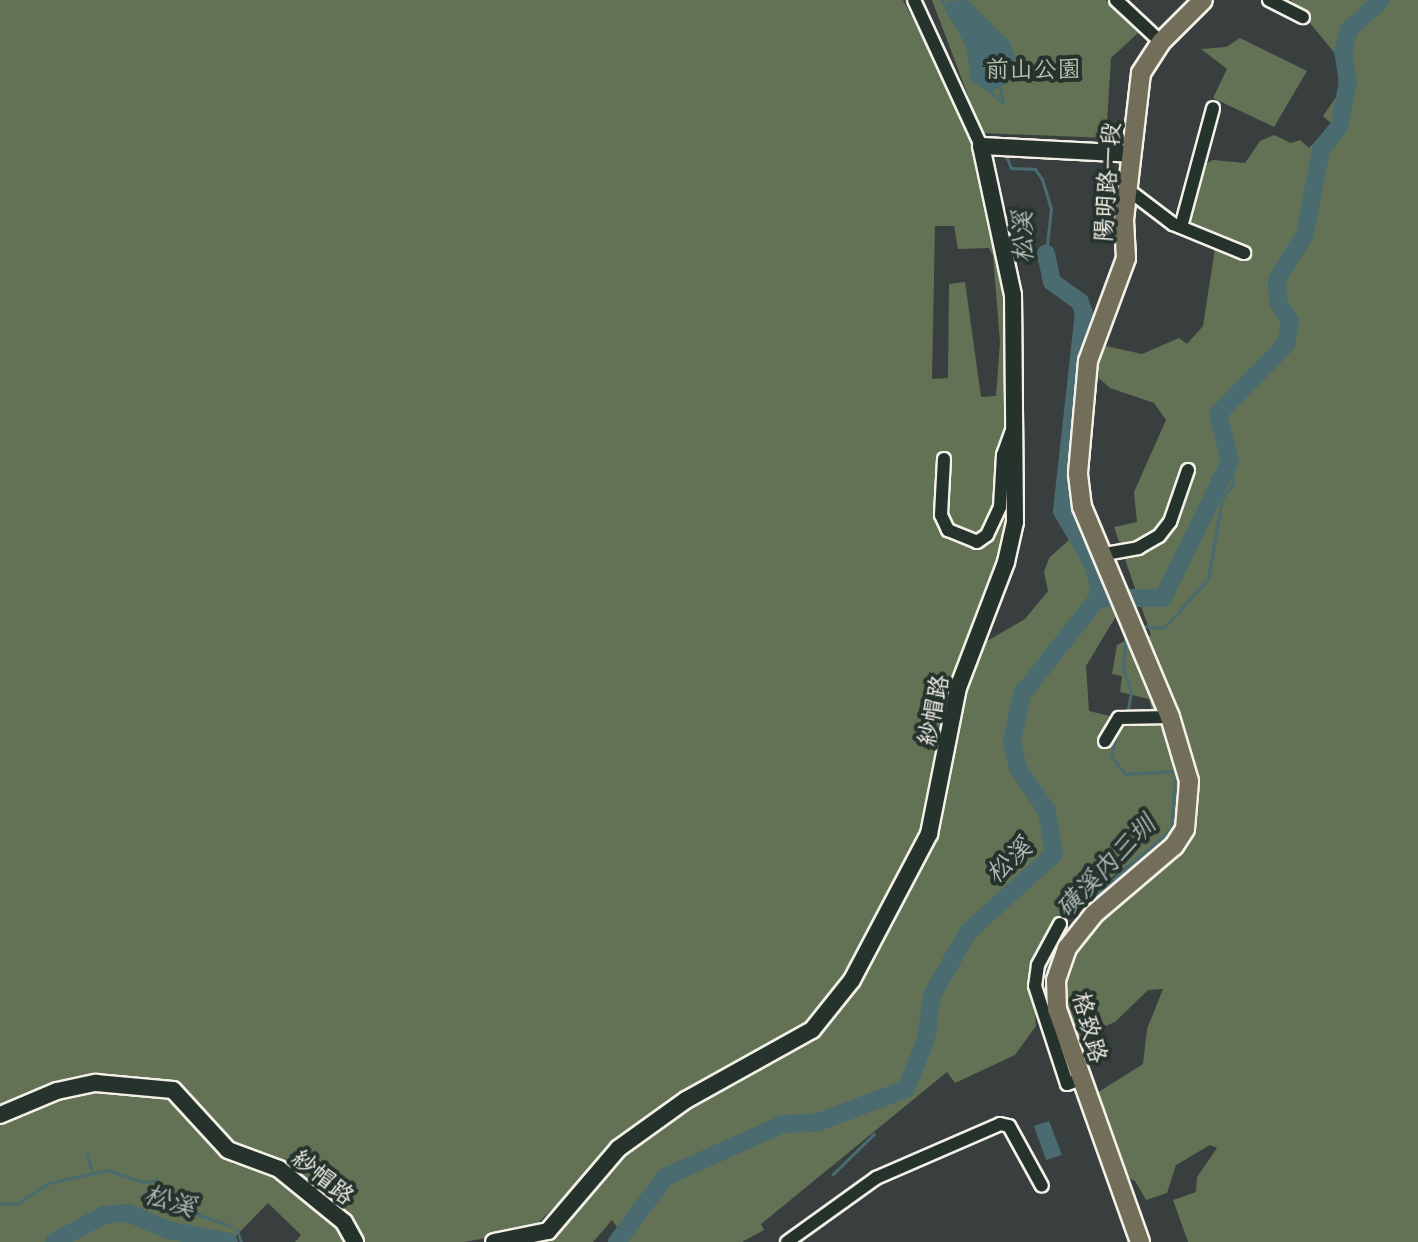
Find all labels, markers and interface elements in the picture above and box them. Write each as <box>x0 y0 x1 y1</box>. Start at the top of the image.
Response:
park label: 前山公園 <box>985 54 1081 82</box>
street label: 陽明路一段 <box>1087 121 1125 243</box>
water label: 松溪 <box>1006 211 1038 263</box>
street label: 紗帽路 <box>910 672 954 748</box>
water label: 磺溪內三圳 <box>1049 808 1161 924</box>
water label: 松溪 <box>978 831 1038 889</box>
street label: 格致路 <box>1068 988 1114 1066</box>
street label: 紗帽路 <box>287 1142 361 1210</box>
water label: 松溪 <box>141 1177 199 1223</box>

